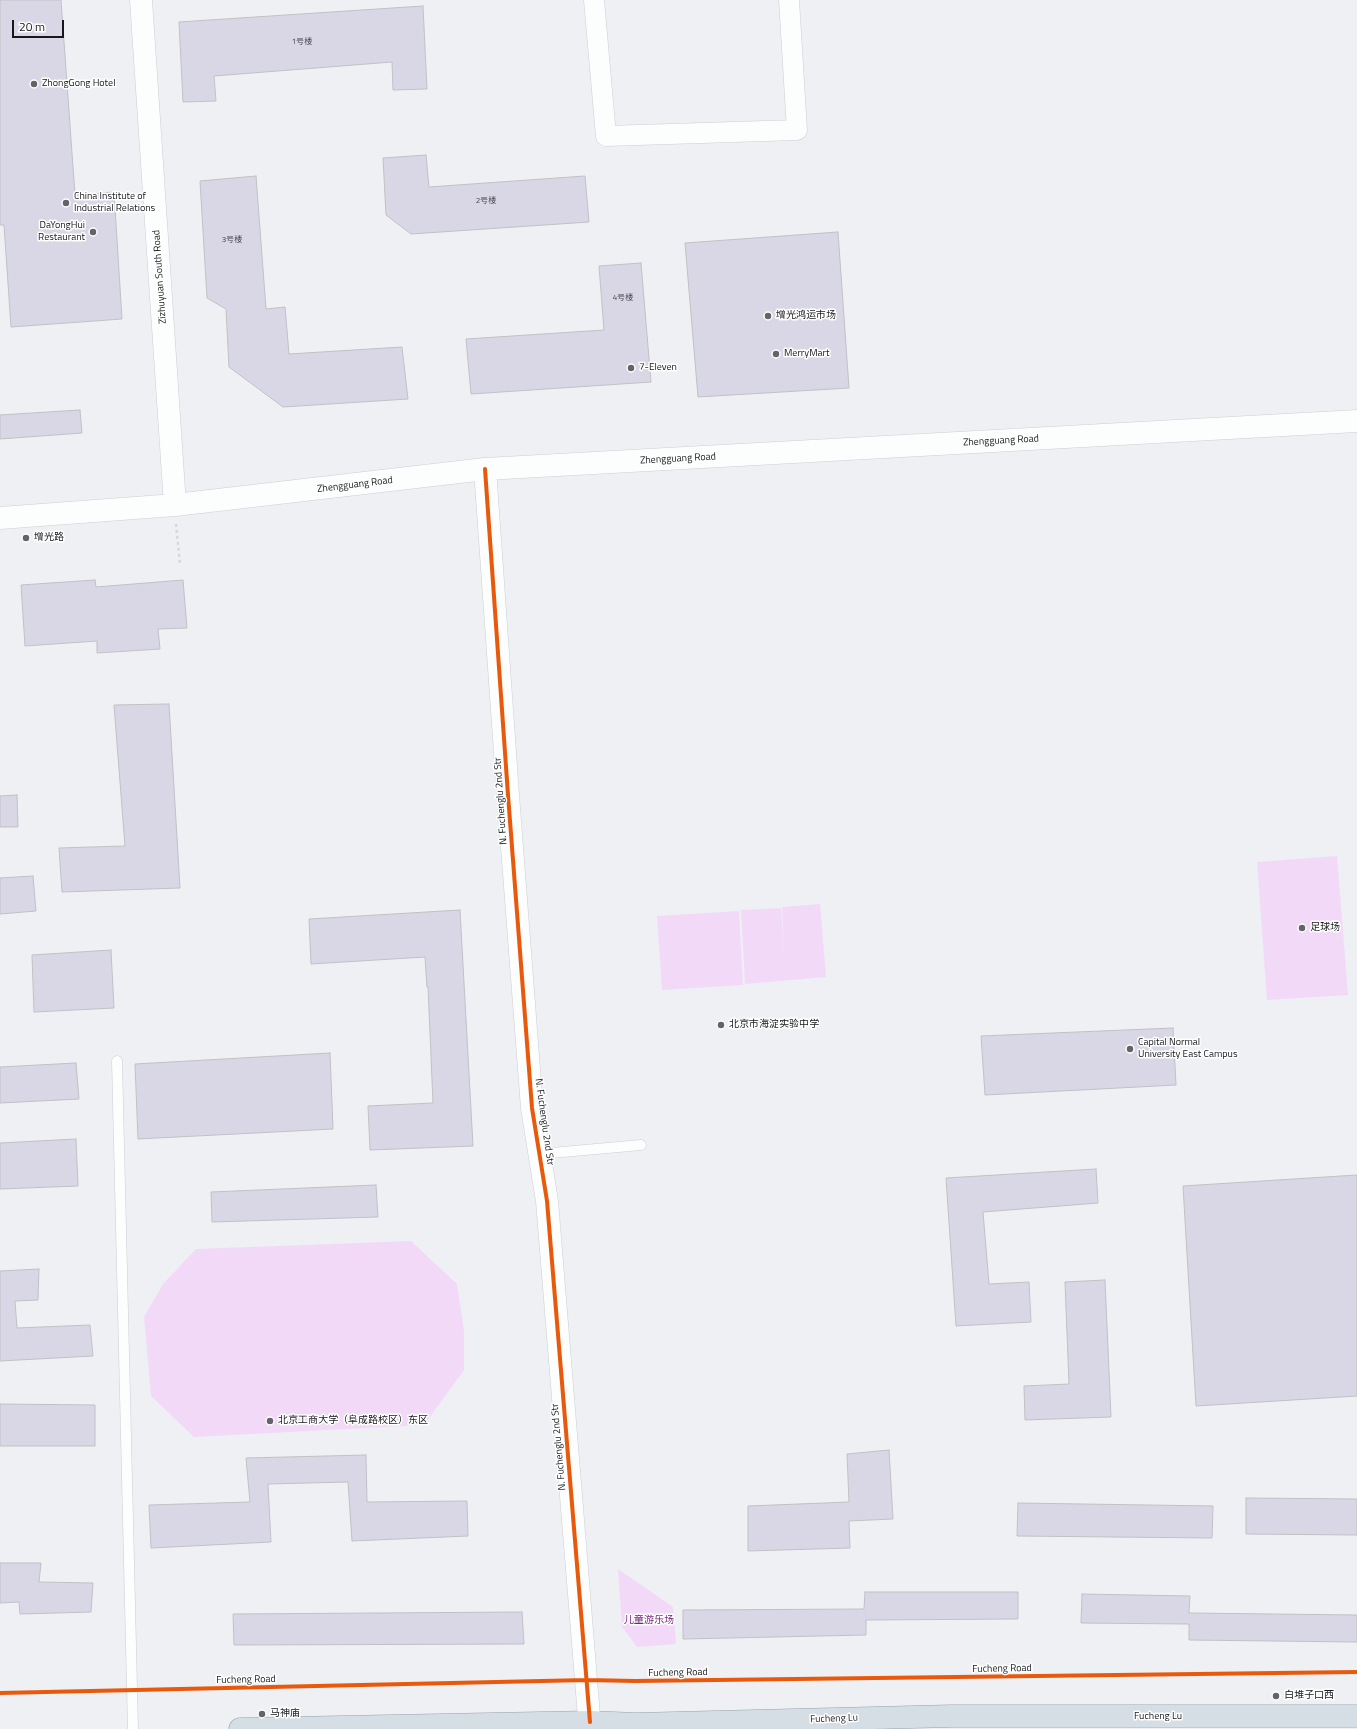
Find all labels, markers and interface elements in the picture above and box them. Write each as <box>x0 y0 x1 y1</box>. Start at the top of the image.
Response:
scale bar <box>14 12 66 38</box>
text: 20 m <box>19 17 45 36</box>
house number: 1号楼 <box>292 37 312 47</box>
place label: ZhongGong Hotel <box>42 78 115 90</box>
marker: ZhongGong Hotel <box>29 79 39 89</box>
place label: China Institute of Industrial Relations <box>74 191 155 214</box>
house number: 2号楼 <box>476 196 496 206</box>
marker: China Institute of Industrial Relations <box>61 198 71 208</box>
place label: DaYongHui Restaurant <box>38 220 85 244</box>
marker: DaYongHui Restaurant <box>88 227 98 237</box>
street label: Zizhuyuan South Road <box>151 230 169 324</box>
house number: 3号楼 <box>222 235 242 245</box>
house number: 4号楼 <box>613 293 633 303</box>
place label: 增光鸿运市场 <box>776 310 836 322</box>
marker: 增光鸿运市场 <box>763 311 773 321</box>
place label: MerryMart <box>784 348 830 360</box>
marker: MerryMart <box>771 349 781 359</box>
place label: 7-Eleven <box>639 362 677 374</box>
marker: 7-Eleven <box>626 363 636 373</box>
street label: Zhengguang Road <box>963 433 1039 449</box>
street label: Zhengguang Road <box>640 451 716 467</box>
street label: Zhengguang Road <box>316 474 394 496</box>
place label: 增光路 <box>34 532 64 544</box>
marker: 增光路 <box>21 533 31 543</box>
street label: N. Fuchenglu 2nd Str <box>492 757 510 845</box>
place label: 足球场 <box>1310 922 1340 934</box>
marker: 足球场 <box>1297 923 1307 933</box>
place label: 北京市海淀实验中学 <box>729 1019 819 1031</box>
marker: 北京市海淀实验中学 <box>716 1020 726 1030</box>
place label: Capital Normal University East Campus <box>1138 1037 1238 1060</box>
marker: Capital Normal University East Campus <box>1125 1044 1135 1054</box>
street label: N. Fuchenglu 2nd Str <box>532 1078 556 1166</box>
street label: N. Fuchenglu 2nd Str <box>549 1403 569 1491</box>
place label: 北京工商大学（阜成路校区）东区 <box>278 1415 428 1427</box>
marker: 北京工商大学（阜成路校区）东区 <box>265 1416 275 1426</box>
park label: 儿童游乐场 <box>624 1615 674 1627</box>
street label: Fucheng Road <box>972 1662 1032 1676</box>
street label: Fucheng Road <box>648 1666 708 1680</box>
street label: Fucheng Road <box>216 1673 276 1687</box>
place label: 白堆子口西 <box>1284 1690 1334 1702</box>
marker: 白堆子口西 <box>1271 1691 1281 1701</box>
place label: 马神庙 <box>270 1708 300 1720</box>
marker: 马神庙 <box>257 1709 267 1719</box>
street label: Fucheng Lu <box>1134 1711 1182 1723</box>
street label: Fucheng Lu <box>810 1712 858 1726</box>

